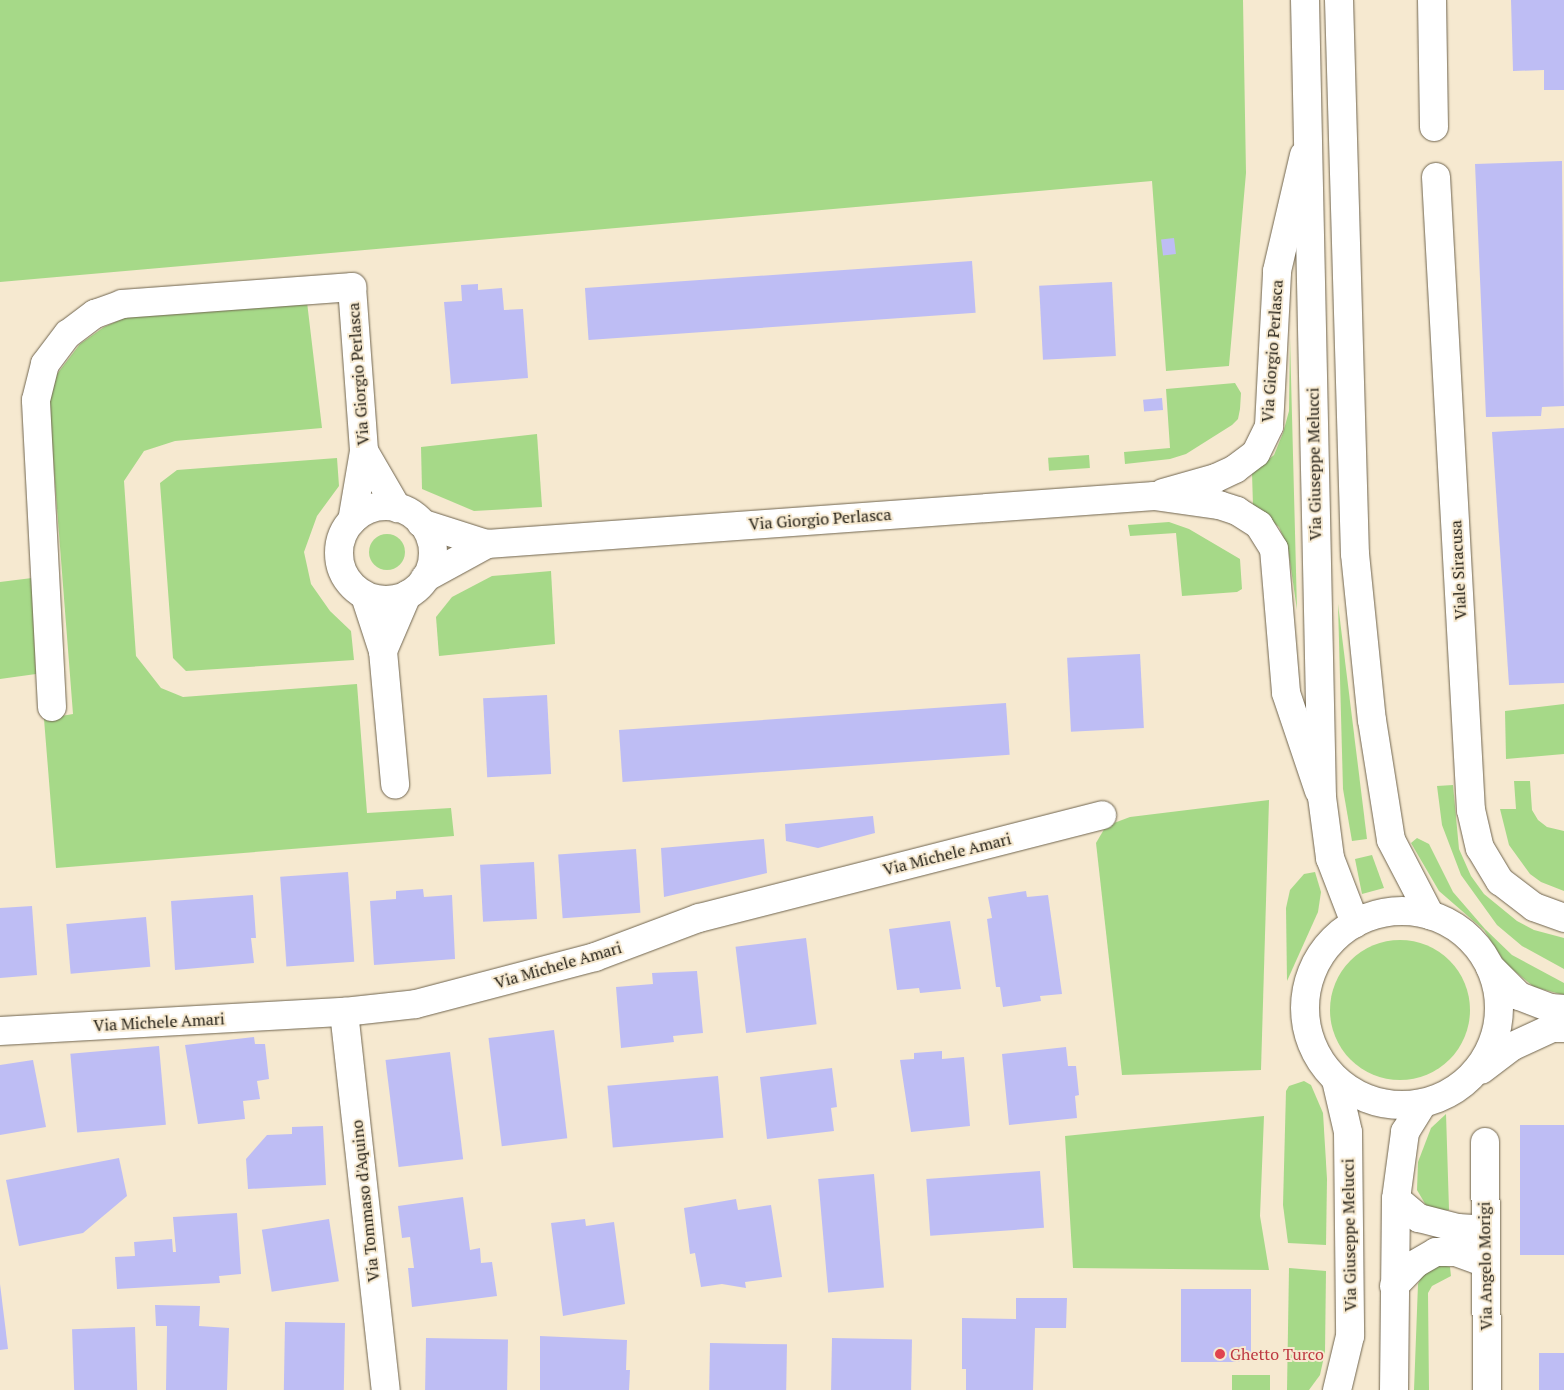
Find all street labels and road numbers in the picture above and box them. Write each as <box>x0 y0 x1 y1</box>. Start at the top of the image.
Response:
street label: Via Giorgio Perlasca <box>1257 279 1287 423</box>
street label: Via Giorgio Perlasca <box>343 302 373 446</box>
street label: Via Giuseppe Melucci <box>1303 387 1325 541</box>
street label: Via Giorgio Perlasca <box>748 504 892 534</box>
street label: Viale Siracusa <box>1446 520 1470 620</box>
street label: Via Michele Amari <box>881 829 1013 879</box>
street label: Via Michele Amari <box>492 938 624 992</box>
street label: Via Michele Amari <box>93 1009 225 1035</box>
street label: Via Tommaso d'Aquino <box>347 1119 383 1283</box>
street label: Via Giuseppe Melucci <box>1338 1158 1360 1312</box>
street label: Via Angelo Morigi <box>1474 1201 1496 1331</box>

